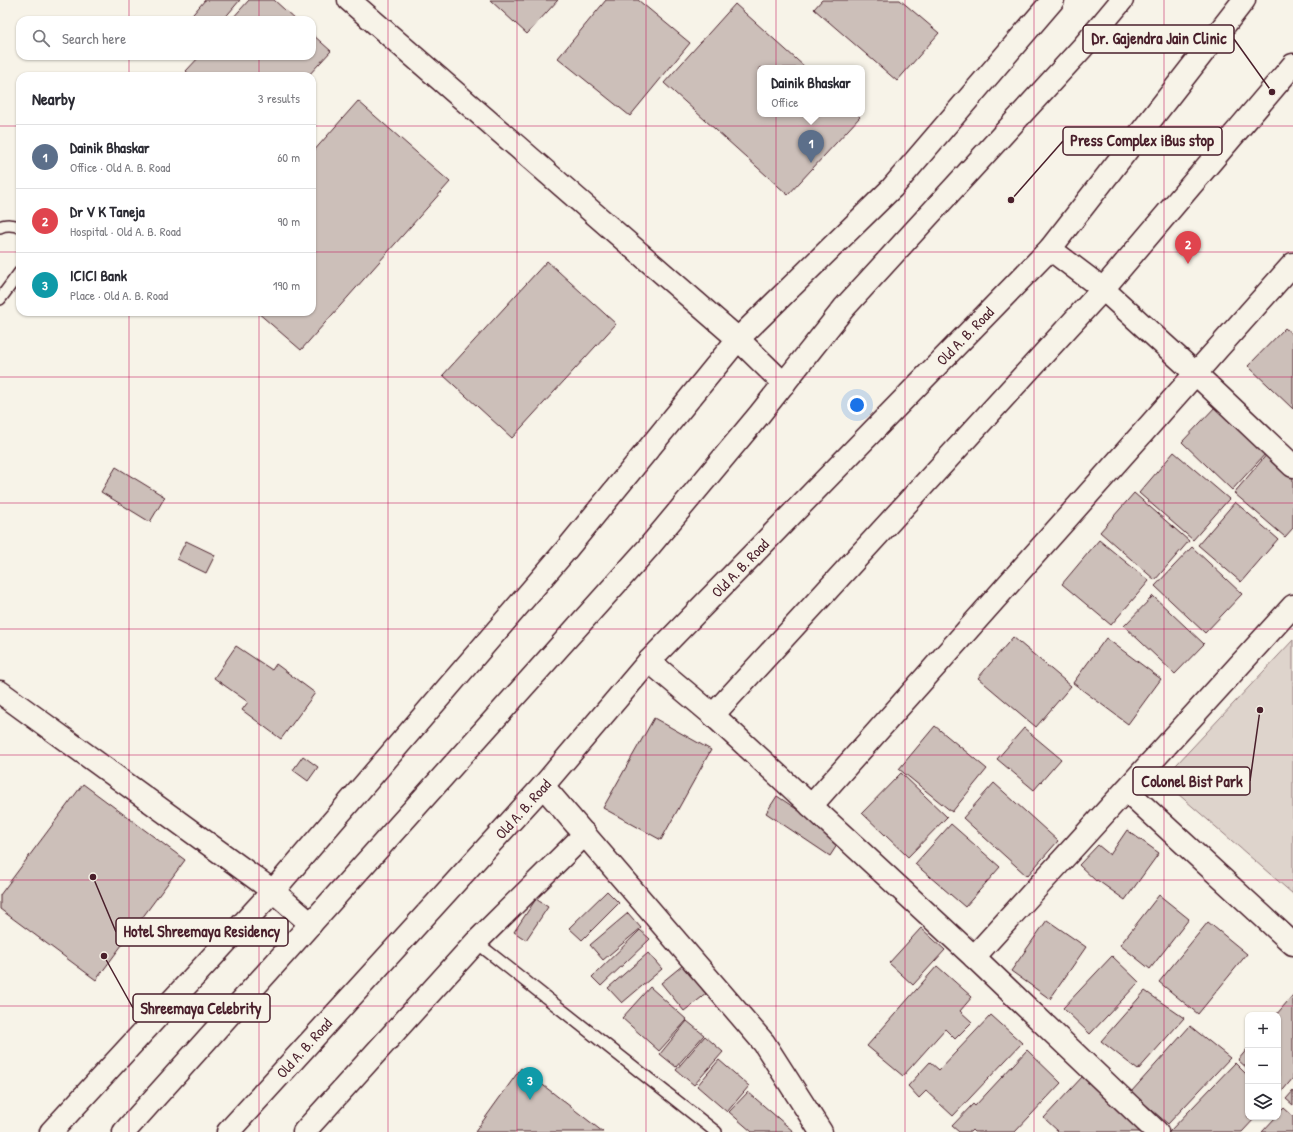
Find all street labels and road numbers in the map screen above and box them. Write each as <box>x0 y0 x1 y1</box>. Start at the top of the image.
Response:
street label: Old A. B. Road <box>932 302 999 370</box>
street label: Old A. B. Road <box>707 534 774 602</box>
street label: Old A. B. Road <box>490 774 556 844</box>
street label: Old A. B. Road <box>271 1013 337 1083</box>

